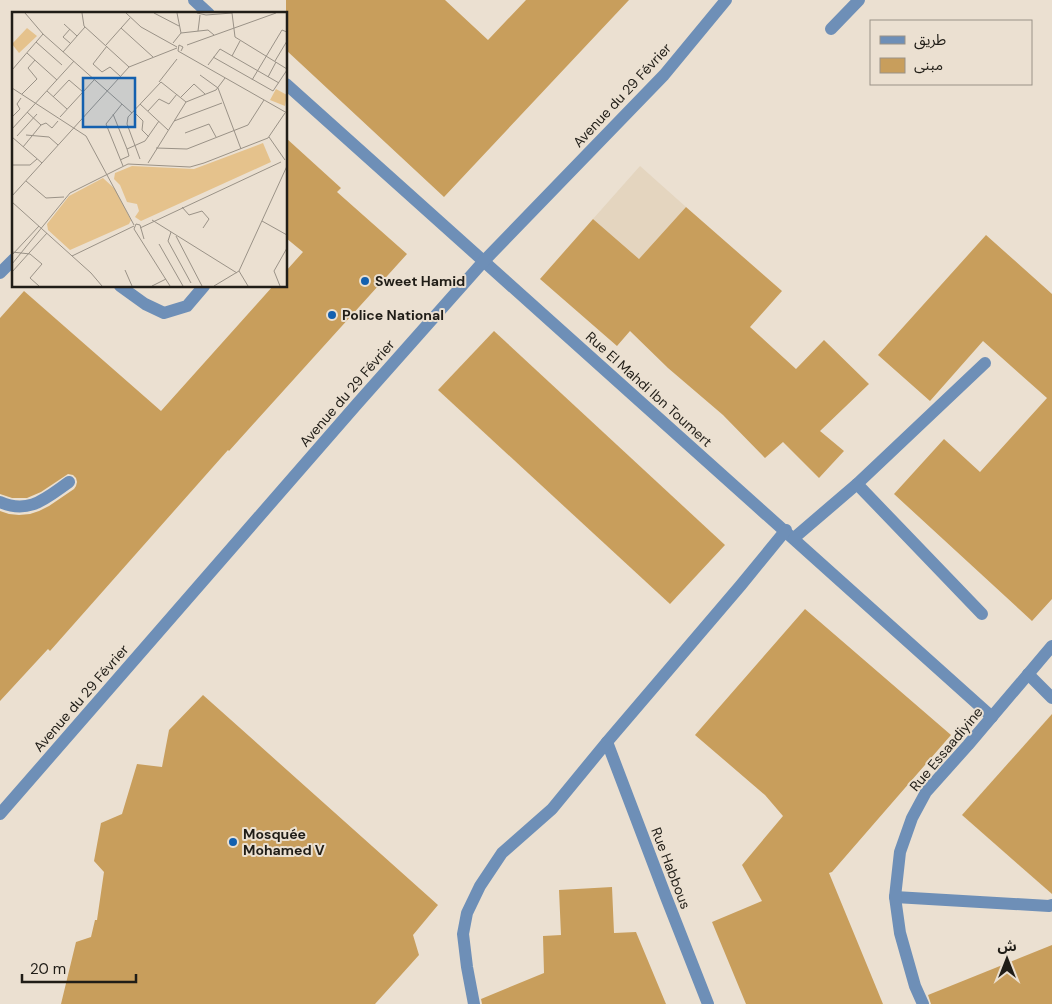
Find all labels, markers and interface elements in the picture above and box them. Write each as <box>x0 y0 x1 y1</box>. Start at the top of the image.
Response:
inset map <box>12 12 288 288</box>
legend <box>870 20 1032 85</box>
text: طريق <box>914 30 946 50</box>
street label: Avenue du 29 Février <box>569 39 675 151</box>
text: مبنى <box>914 55 943 75</box>
place label: Sweet Hamid <box>375 272 465 290</box>
marker: Sweet Hamid <box>359 275 371 287</box>
place label: Police National <box>342 306 444 324</box>
marker: Police National <box>326 309 338 321</box>
street label: Rue El Mahdi Ibn Toumert <box>582 327 716 451</box>
street label: Avenue du 29 Février <box>296 336 398 450</box>
street label: Avenue du 29 Février <box>30 641 132 755</box>
street label: Rue Essaadiyine <box>906 703 987 795</box>
place label: Mosquée Mohamed V <box>243 825 325 859</box>
street label: Rue Habbous <box>647 825 695 911</box>
marker: Mosquée Mohamed V <box>227 836 239 848</box>
north arrow <box>982 934 1032 984</box>
text: ش <box>997 937 1017 955</box>
scale bar <box>22 952 136 984</box>
text: 20 m <box>30 959 66 979</box>

